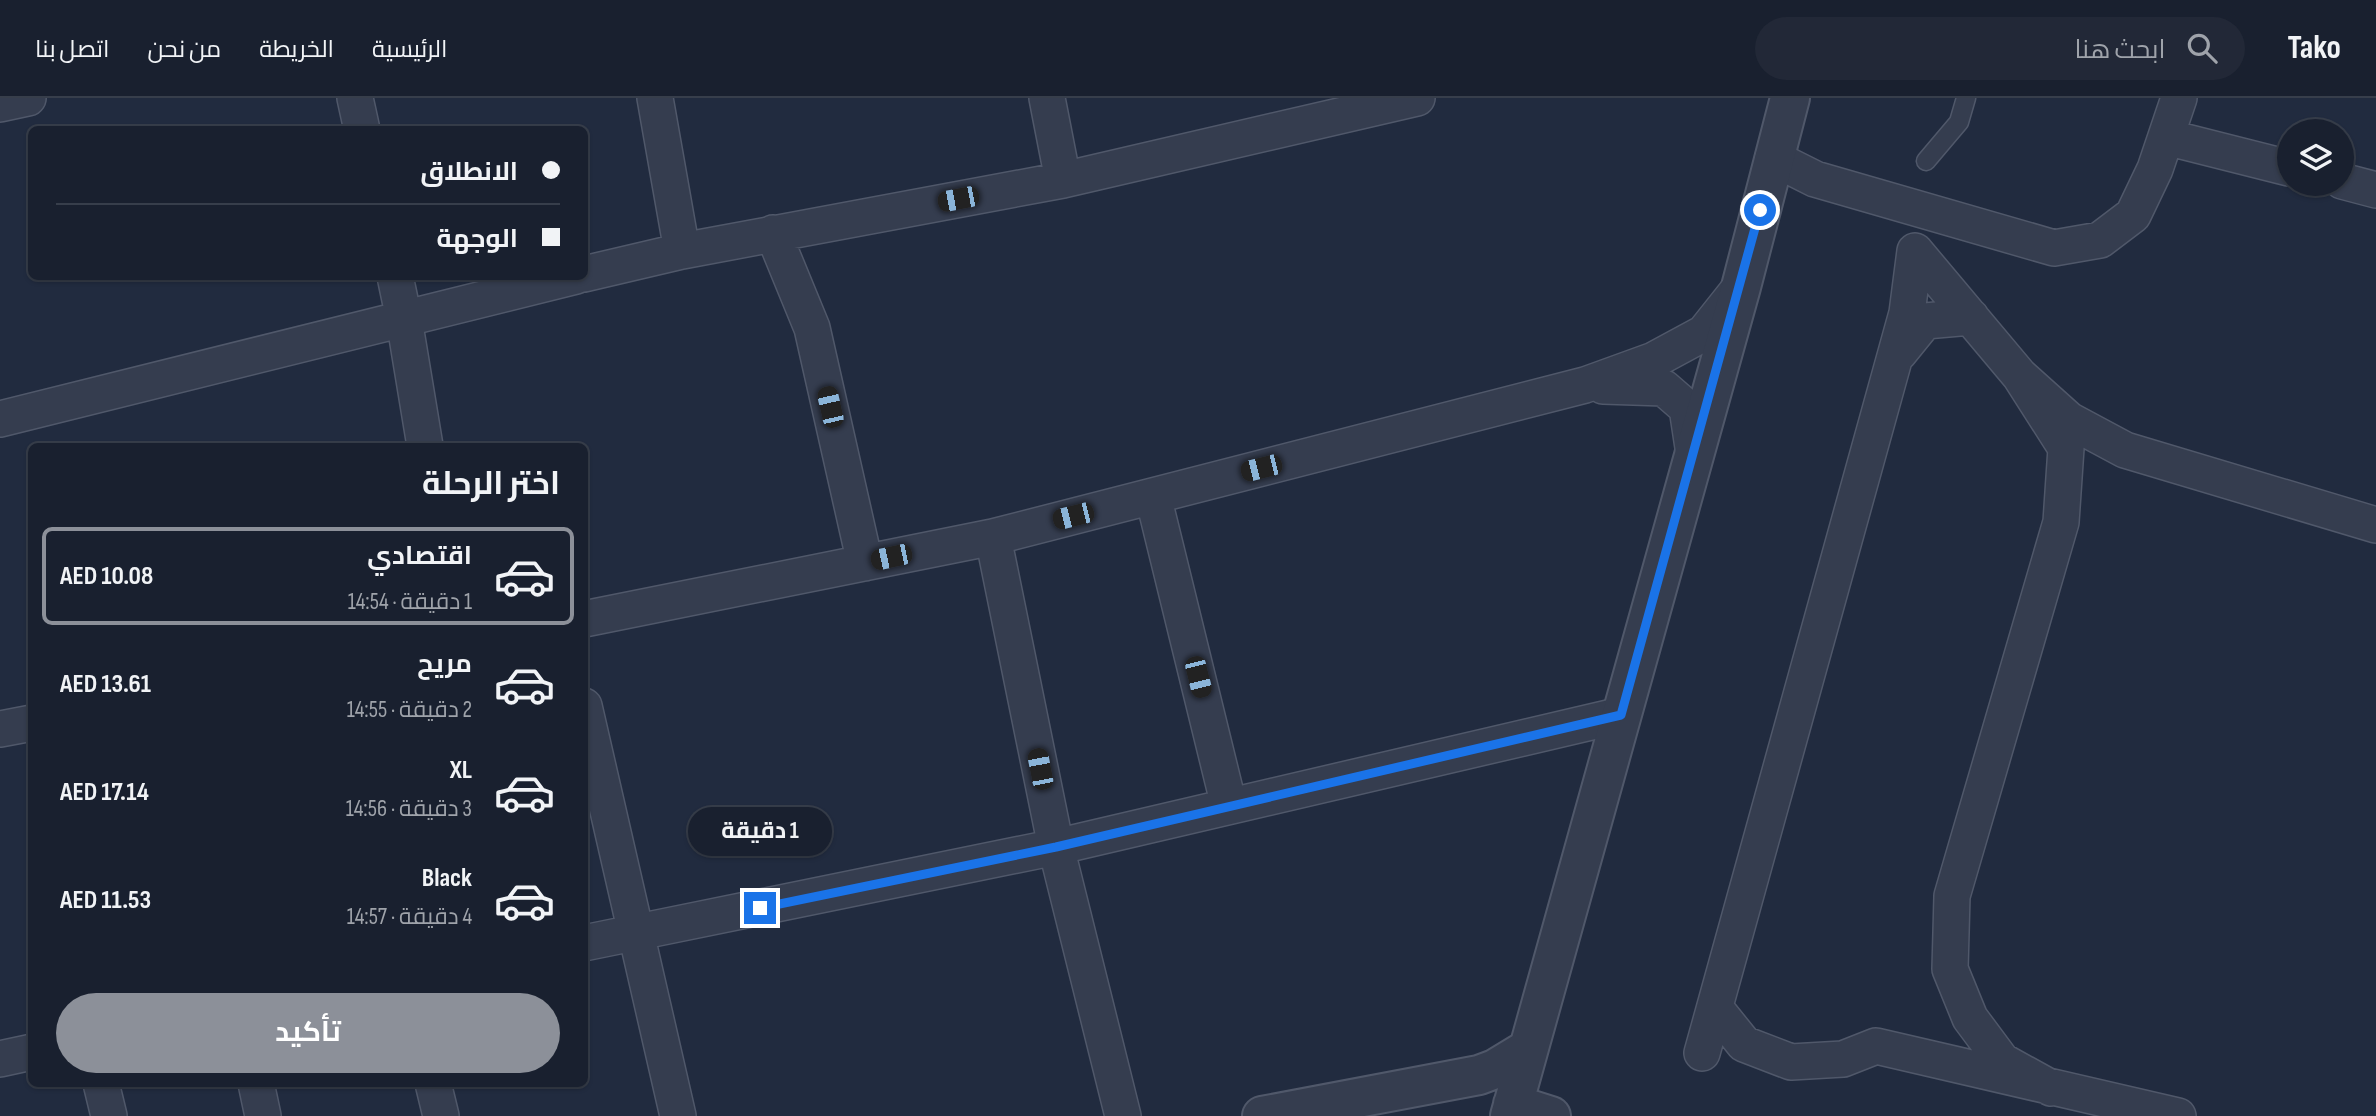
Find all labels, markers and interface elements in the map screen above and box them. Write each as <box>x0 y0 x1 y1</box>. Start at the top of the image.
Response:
search box <box>1755 17 2245 80</box>
text: Tako <box>2287 28 2341 68</box>
icon: search <box>2183 29 2221 67</box>
text: اتصل بنا <box>35 35 109 64</box>
text: من نحن <box>147 35 221 64</box>
text: الخريطة <box>259 35 334 64</box>
text: الرئيسية <box>372 35 447 64</box>
text: ابحث هنا <box>2074 35 2165 66</box>
map controls <box>2277 119 2354 196</box>
button: layers <box>2277 119 2354 196</box>
text: الانطلاق <box>420 157 518 188</box>
car <box>936 185 981 213</box>
route start <box>1744 194 1776 226</box>
text: الوجهة <box>437 224 518 255</box>
car <box>816 384 845 430</box>
car <box>1239 453 1284 483</box>
text: اختر الرحلة <box>422 465 560 504</box>
car <box>1051 501 1096 531</box>
text: اقتصادي <box>367 541 472 572</box>
car <box>869 542 914 572</box>
icon: car <box>493 545 556 608</box>
text: AED 10.08 <box>60 561 153 592</box>
text: 1 دقيقة · 14:54 <box>348 588 472 616</box>
text: مريح <box>417 649 472 680</box>
icon: car <box>493 653 556 716</box>
car <box>1183 654 1214 700</box>
text: AED 13.61 <box>60 669 151 700</box>
text: 2 دقيقة · 14:55 <box>347 696 472 724</box>
car <box>1026 746 1055 792</box>
text: XL <box>450 755 472 786</box>
icon: car <box>493 761 556 824</box>
text: AED 17.14 <box>60 777 149 808</box>
text: 3 دقيقة · 14:56 <box>346 795 472 823</box>
callout: 1 دقيقة <box>688 806 832 856</box>
text: 1 دقيقة <box>721 817 799 845</box>
text: Black <box>422 863 472 894</box>
icon: car <box>493 869 556 932</box>
text: AED 11.53 <box>60 885 151 916</box>
route end <box>744 892 776 924</box>
text: 4 دقيقة · 14:57 <box>347 903 472 931</box>
button: تأكيد <box>56 993 560 1073</box>

